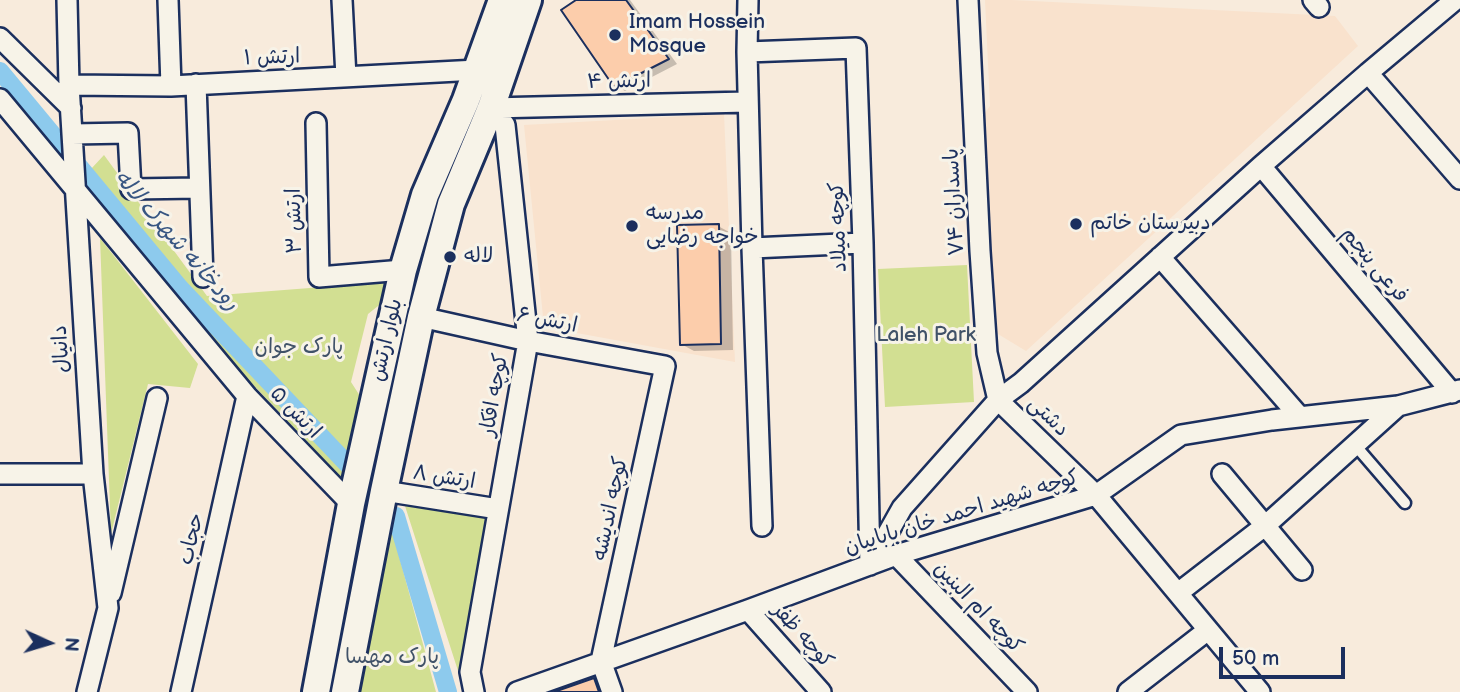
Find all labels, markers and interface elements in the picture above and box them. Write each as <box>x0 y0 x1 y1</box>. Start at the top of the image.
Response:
place label: Imam Hossein Mosque <box>629 10 765 60</box>
marker: Imam Hossein Mosque <box>607 27 623 43</box>
street label: ارتش ۱ <box>243 44 301 72</box>
street label: ارتش ۴ <box>587 69 651 95</box>
street label: پاسداران ۷۴ <box>940 147 970 257</box>
water label: رودخانه شهرک لاله <box>107 165 245 317</box>
street label: کوچه میلاد <box>825 181 853 273</box>
street label: ارتش ۳ <box>282 188 308 254</box>
place label: مدرسه خواجه رضایی <box>646 201 759 251</box>
place label: دبیرستان خاتم <box>1090 211 1211 237</box>
marker: دبیرستان خاتم <box>1068 216 1084 232</box>
marker: مدرسه خواجه رضایی <box>624 218 640 234</box>
street label: فرعی پنجم <box>1335 222 1413 308</box>
place label: لاله <box>464 244 493 270</box>
marker: لاله <box>442 249 458 265</box>
street label: بلوار ارتش <box>365 296 409 384</box>
street label: ارتش ۶ <box>514 303 580 339</box>
park label: Laleh Park <box>876 323 976 349</box>
street label: دانیال <box>48 324 76 374</box>
park label: پارک جوان <box>255 335 343 361</box>
street label: کوچه افکار <box>475 352 515 438</box>
street label: ارتش ۵ <box>264 382 326 444</box>
street label: دشتی <box>1022 391 1074 443</box>
street label: کوچه اندیشه <box>588 454 634 564</box>
street label: ارتش ۸ <box>411 461 477 495</box>
street label: کوچه شهید احمد خان باباییان <box>842 465 1082 561</box>
street label: حجاب <box>174 511 210 567</box>
street label: کوچه ام البنین <box>928 557 1028 659</box>
street label: کوچه ظفر <box>766 598 838 674</box>
north arrow <box>14 608 84 678</box>
scale bar <box>1222 632 1348 676</box>
text: N <box>58 637 82 652</box>
park label: پارک مهسا <box>345 645 439 671</box>
text: 50 m <box>1232 646 1279 671</box>

